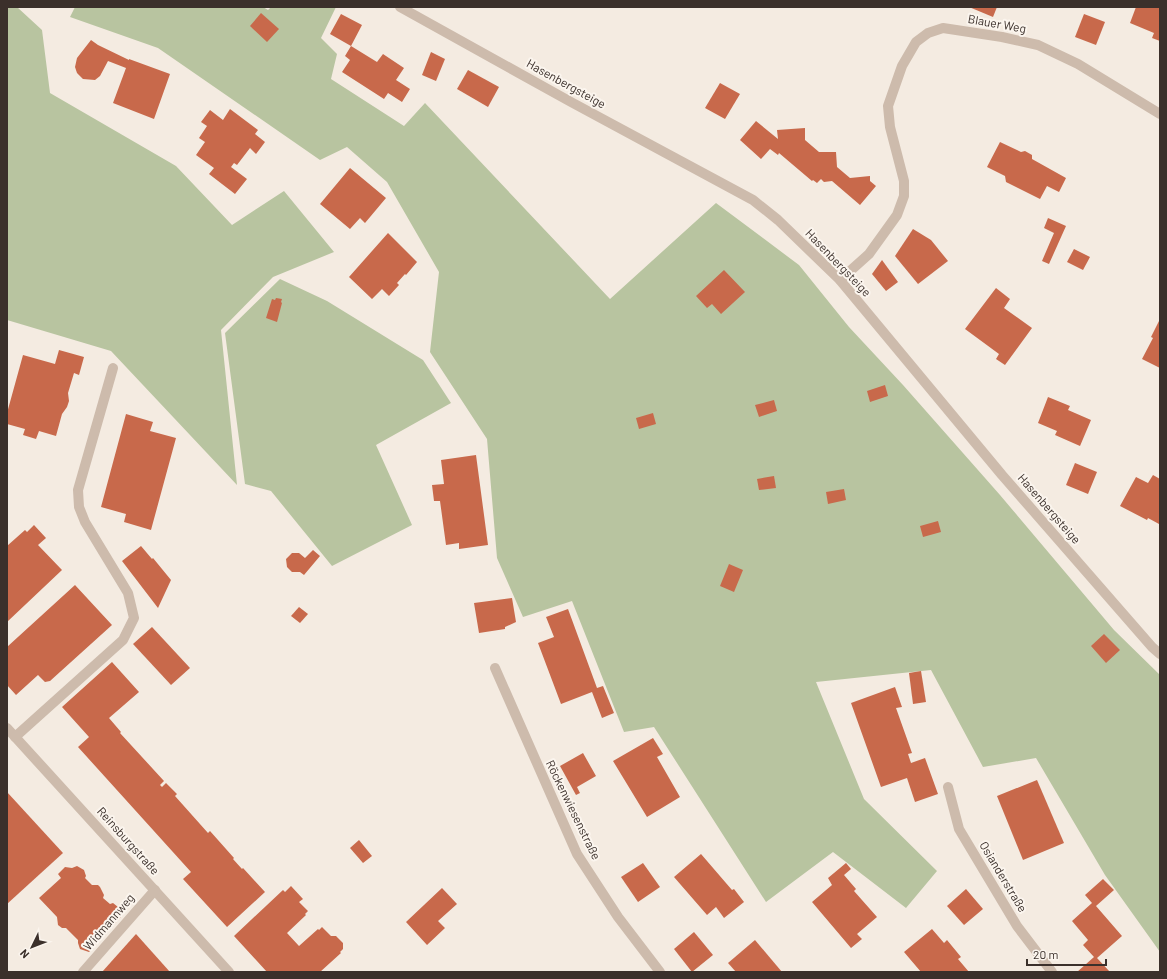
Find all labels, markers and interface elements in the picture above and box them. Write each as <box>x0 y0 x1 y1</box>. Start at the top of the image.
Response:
street label: Blauer Weg <box>967 11 1027 35</box>
street label: Hasenbergsteige <box>524 56 608 111</box>
street label: Hasenbergsteige <box>803 226 874 299</box>
street label: Hasenbergsteige <box>1016 470 1084 546</box>
street label: Röckenwiesenstraße <box>544 758 604 862</box>
street label: Reinsburgstraße <box>95 804 163 877</box>
street label: Osianderstraße <box>977 839 1030 914</box>
street label: Widmannweg <box>80 890 137 952</box>
north arrow <box>12 927 52 967</box>
scale bar <box>1027 941 1106 967</box>
text: N <box>17 947 32 961</box>
text: 20 m <box>1033 947 1059 961</box>

